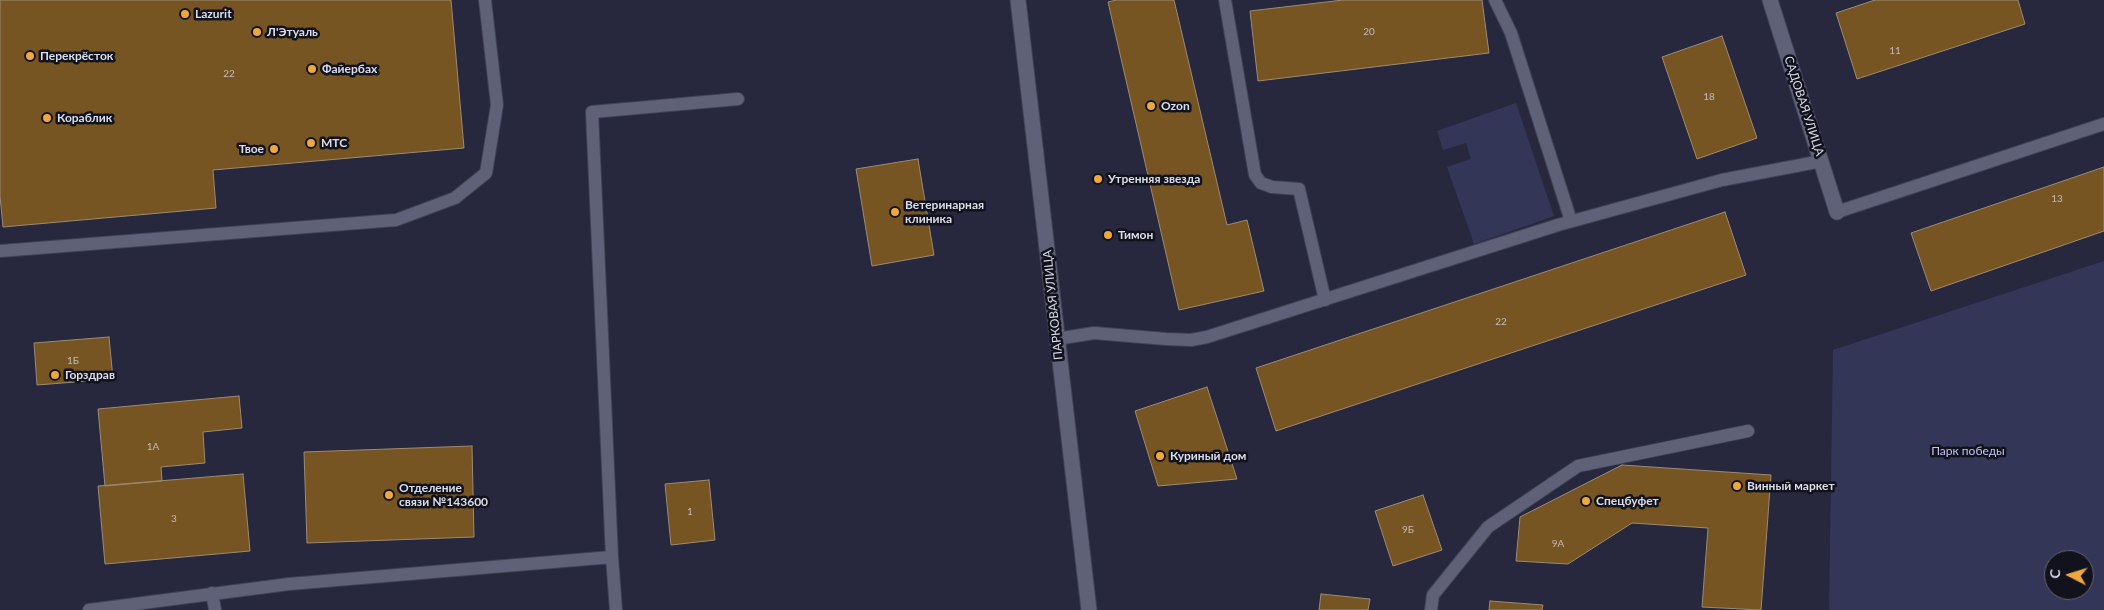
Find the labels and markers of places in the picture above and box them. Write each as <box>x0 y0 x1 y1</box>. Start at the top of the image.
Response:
place label: Lazurit <box>195 7 232 21</box>
marker: Lazurit <box>179 8 191 20</box>
place label: Л'Этуаль <box>267 25 318 39</box>
marker: Л'Этуаль <box>251 26 263 38</box>
place label: Перекрёсток <box>40 49 113 63</box>
marker: Перекрёсток <box>24 50 36 62</box>
place label: Файербах <box>322 62 377 76</box>
marker: Файербах <box>306 63 318 75</box>
place label: Ozon <box>1161 99 1190 113</box>
marker: Ozon <box>1145 100 1157 112</box>
place label: Кораблик <box>57 111 112 125</box>
marker: Кораблик <box>41 112 53 124</box>
place label: МТС <box>321 136 347 150</box>
marker: МТС <box>305 137 317 149</box>
place label: Твое <box>239 142 264 156</box>
marker: Твое <box>268 143 280 155</box>
place label: Утренняя звезда <box>1108 172 1200 186</box>
marker: Утренняя звезда <box>1092 173 1104 185</box>
place label: Ветеринарная клиника <box>905 198 984 226</box>
marker: Ветеринарная клиника <box>889 206 901 218</box>
place label: Тимон <box>1118 228 1153 242</box>
marker: Тимон <box>1102 229 1114 241</box>
place label: Горздрав <box>65 368 115 382</box>
marker: Горздрав <box>49 369 61 381</box>
place label: Куриный дом <box>1170 449 1246 463</box>
marker: Куриный дом <box>1154 450 1166 462</box>
place label: Винный маркет <box>1747 479 1835 493</box>
marker: Винный маркет <box>1731 480 1743 492</box>
place label: Отделение связи №143600 <box>399 481 488 509</box>
marker: Отделение связи №143600 <box>383 489 395 501</box>
place label: Спецбуфет <box>1596 494 1659 508</box>
marker: Спецбуфет <box>1580 495 1592 507</box>

